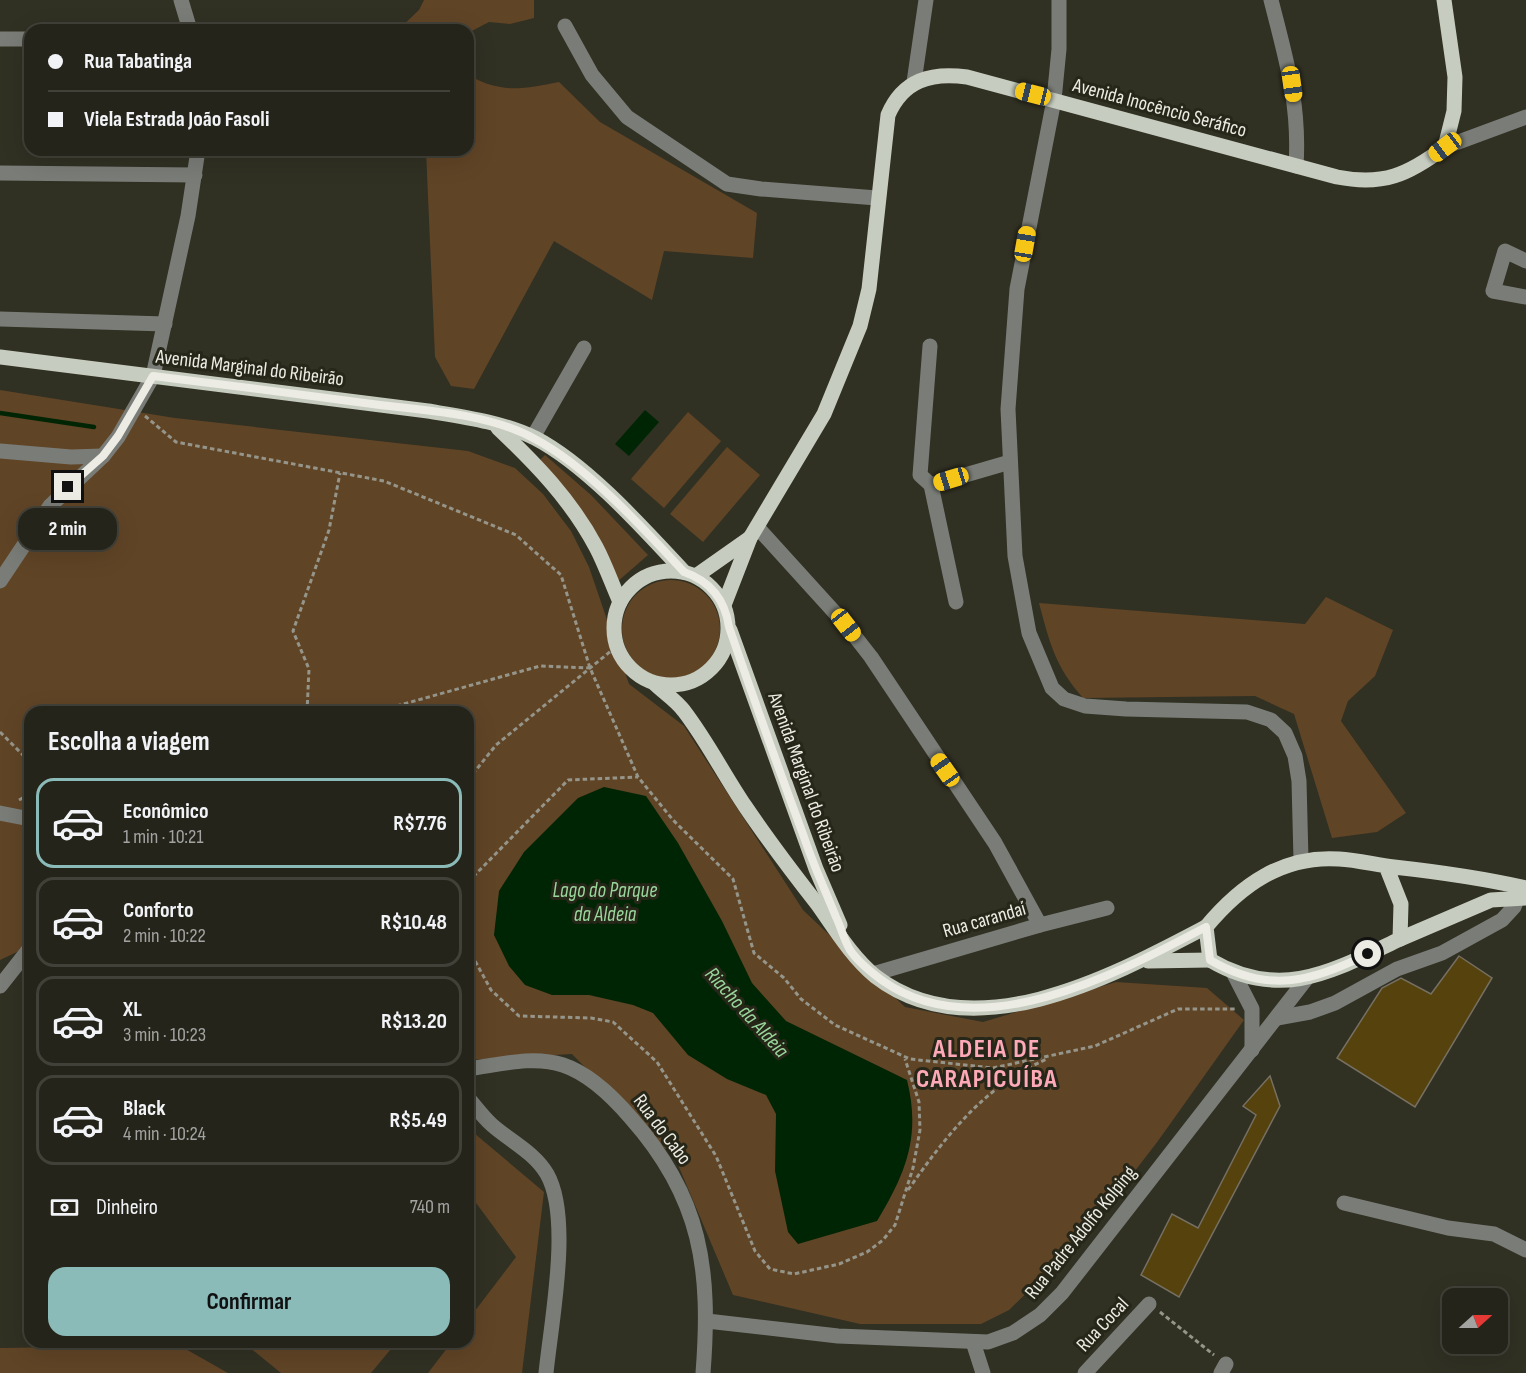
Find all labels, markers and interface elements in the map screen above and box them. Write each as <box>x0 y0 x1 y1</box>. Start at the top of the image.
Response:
text: Rua Tabatinga <box>84 48 192 75</box>
car <box>1281 65 1303 103</box>
street label: Avenida Inocêncio Seráfico <box>1069 73 1249 143</box>
car <box>1013 81 1053 107</box>
text: Viela Estrada João Fasoli <box>84 106 270 133</box>
car <box>1425 129 1465 165</box>
car <box>1013 225 1037 263</box>
street label: Avenida Marginal do Ribeirão <box>153 344 345 391</box>
car <box>931 465 971 493</box>
route end <box>54 473 81 500</box>
callout: 2 min <box>19 508 118 550</box>
text: 2 min <box>48 517 87 541</box>
car <box>828 605 864 645</box>
street label: Avenida Marginal do Ribeirão <box>762 688 850 875</box>
text: Escolha a viagem <box>48 726 210 758</box>
car <box>927 750 963 790</box>
icon: car <box>51 796 105 850</box>
text: Econômico <box>123 798 209 825</box>
text: R$7.76 <box>393 810 447 837</box>
text: 1 min · 10:21 <box>123 825 203 849</box>
water label: Lago do Parque da Aldeia <box>553 878 657 927</box>
icon: car <box>51 895 105 949</box>
text: Conforto <box>123 897 194 924</box>
street label: Rua carandaí <box>940 897 1029 943</box>
text: R$10.48 <box>381 909 447 936</box>
text: 2 min · 10:22 <box>123 924 206 948</box>
route start <box>1354 940 1381 967</box>
water label: Riacho da Aldeia <box>699 962 794 1063</box>
icon: car <box>51 994 105 1048</box>
text: XL <box>123 996 142 1023</box>
text: R$13.20 <box>381 1008 447 1035</box>
text: 3 min · 10:23 <box>123 1023 206 1047</box>
district label: ALDEIA DE CARAPICUÍBA <box>916 1034 1058 1095</box>
street label: Rua do Cabo <box>628 1090 696 1170</box>
icon: car <box>51 1093 105 1147</box>
text: Black <box>123 1095 165 1122</box>
text: R$5.49 <box>390 1107 447 1134</box>
text: 4 min · 10:24 <box>123 1122 206 1146</box>
street label: Rua Padre Adolfo Kolping <box>1020 1161 1142 1304</box>
icon: cash <box>48 1191 81 1224</box>
text: Dinheiro <box>96 1194 158 1221</box>
text: 740 m <box>410 1195 450 1219</box>
button: Confirmar <box>48 1267 450 1336</box>
north arrow <box>1442 1288 1508 1354</box>
map controls <box>1442 1288 1508 1354</box>
street label: Rua Cocal <box>1072 1293 1134 1357</box>

